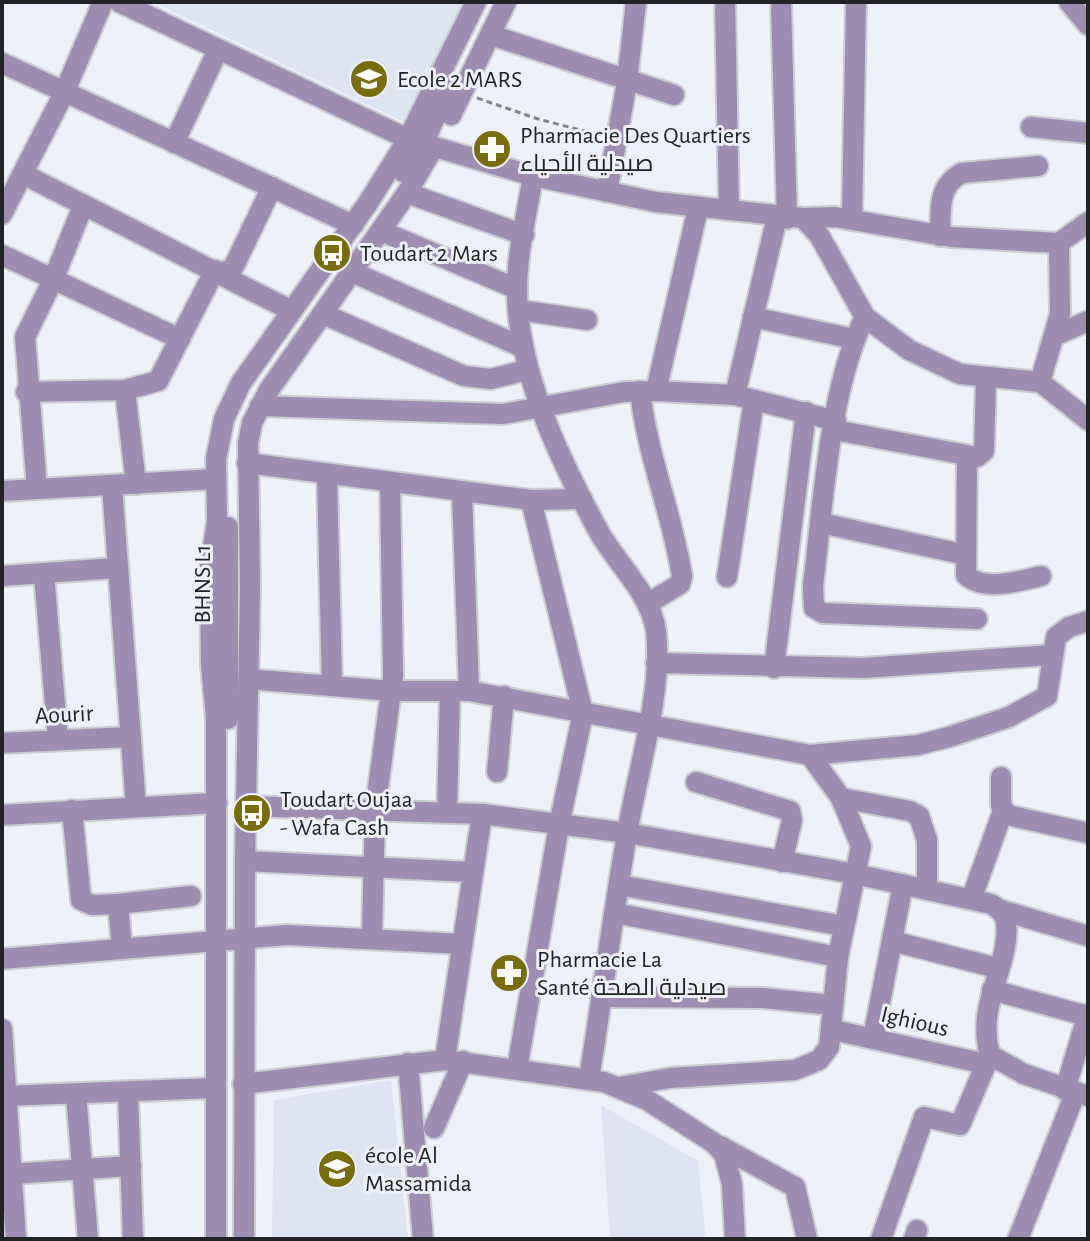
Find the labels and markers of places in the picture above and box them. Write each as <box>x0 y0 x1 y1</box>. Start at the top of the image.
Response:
school or university icon: Ecole 2 MARS <box>348 58 390 100</box>
place label: Ecole 2 MARS <box>397 68 522 92</box>
place label: Pharmacie Des Quartiers صيدلية الأحياء <box>520 124 751 176</box>
pharmacy icon: Pharmacie Des Quartiers صيدلية الأحياء <box>471 128 513 170</box>
bus stop icon: Toudart 2 Mars <box>311 232 353 274</box>
place label: Toudart 2 Mars <box>360 242 498 266</box>
place label: Toudart Oujaa - Wafa Cash <box>280 788 413 840</box>
bus stop icon: Toudart Oujaa - Wafa Cash <box>231 792 273 834</box>
place label: Pharmacie La Santé صيدلية الصحة <box>537 948 726 1000</box>
pharmacy icon: Pharmacie La Santé صيدلية الصحة <box>488 952 530 994</box>
place label: école Al Massamida <box>365 1144 472 1196</box>
school or university icon: école Al Massamida <box>316 1148 358 1190</box>

